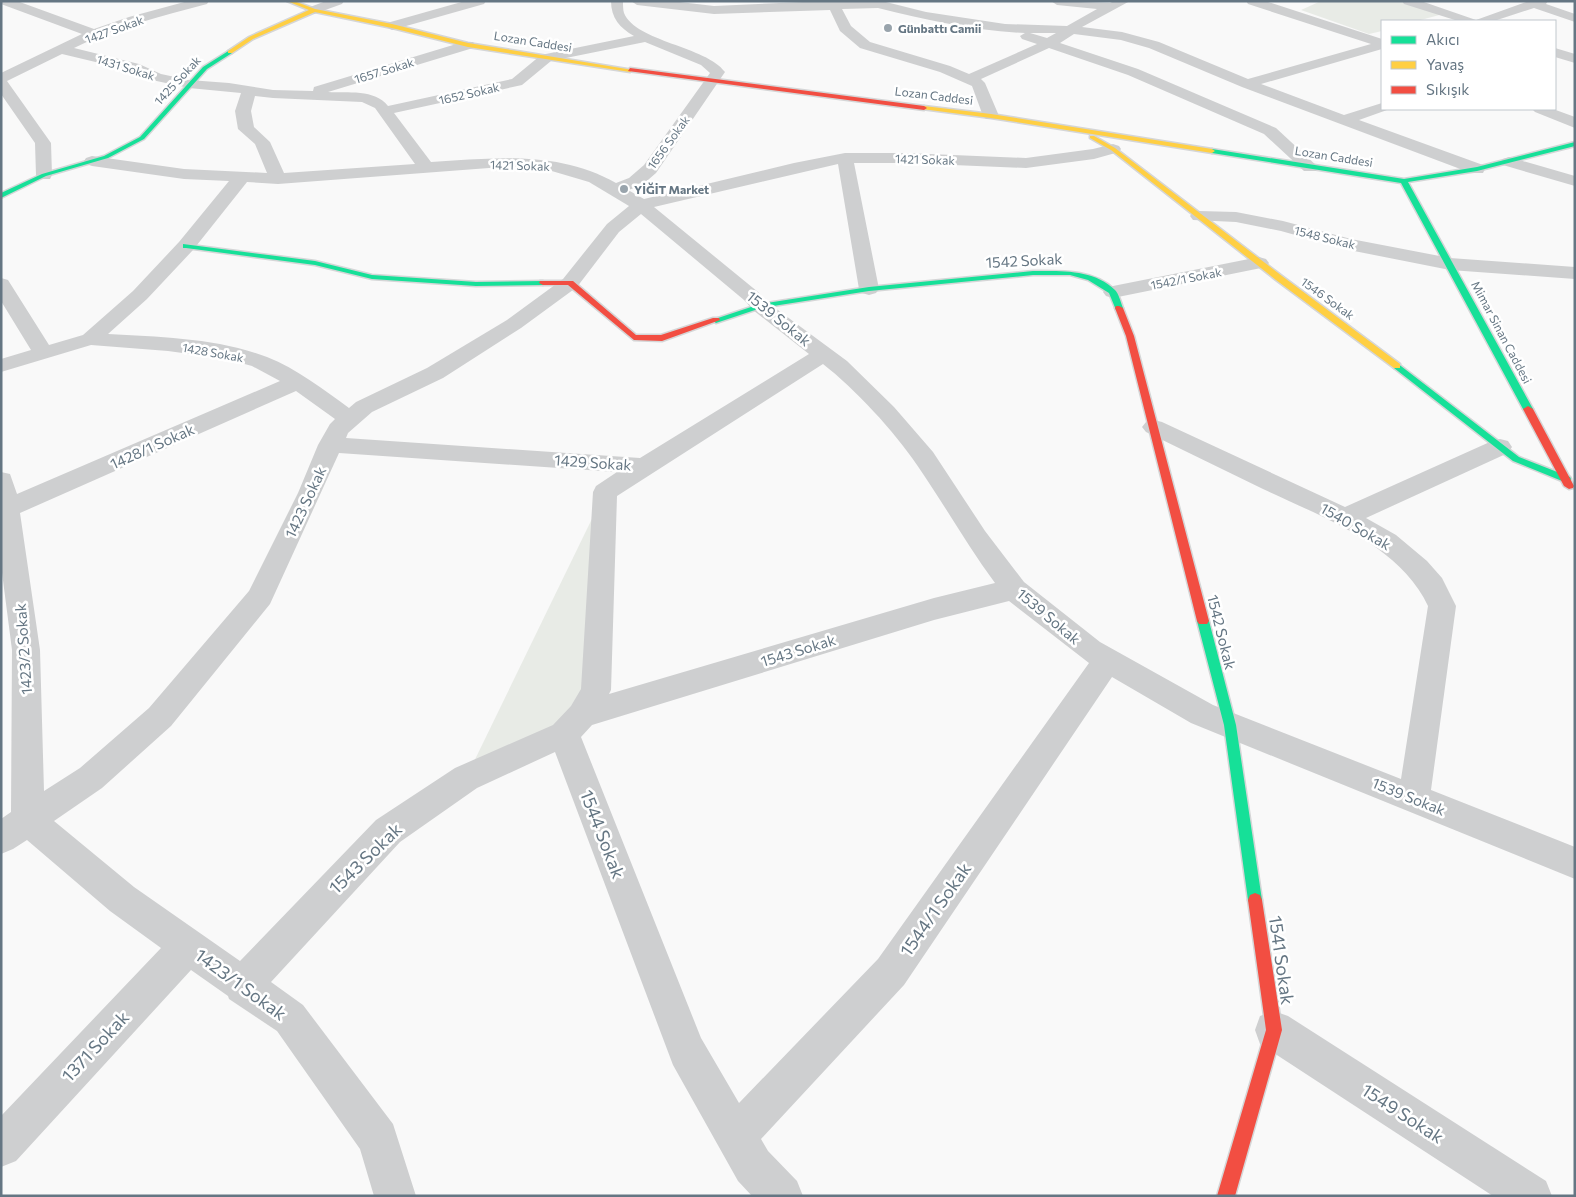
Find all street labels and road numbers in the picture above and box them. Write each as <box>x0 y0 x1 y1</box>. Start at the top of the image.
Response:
street label: 1427 Sokak <box>83 12 145 46</box>
street label: Lozan Caddesi <box>493 28 573 54</box>
street label: 1431 Sokak <box>95 52 157 83</box>
street label: 1425 Sokak <box>151 52 203 107</box>
street label: 1657 Sokak <box>353 54 416 86</box>
street label: 1652 Sokak <box>437 79 501 107</box>
street label: Lozan Caddesi <box>894 83 974 107</box>
street label: 1656 Sokak <box>644 112 692 171</box>
street label: Lozan Caddesi <box>1294 143 1374 169</box>
street label: 1421 Sokak <box>895 151 956 167</box>
street label: 1421 Sokak <box>490 157 551 173</box>
street label: 1548 Sokak <box>1293 223 1357 251</box>
street label: 1542 Sokak <box>985 249 1063 271</box>
street label: 1542/1 Sokak <box>1149 264 1223 292</box>
street label: 1546 Sokak <box>1299 274 1358 322</box>
street label: Mimar Sinan Caddesi <box>1469 278 1535 386</box>
street label: 1539 Sokak <box>743 287 815 349</box>
street label: 1428 Sokak <box>181 340 245 364</box>
street label: 1428/1 Sokak <box>107 419 197 473</box>
street label: 1429 Sokak <box>554 450 632 474</box>
street label: 1423 Sokak <box>281 463 329 541</box>
street label: 1540 Sokak <box>1317 499 1395 553</box>
street label: 1539 Sokak <box>1014 584 1084 648</box>
street label: 1542 Sokak <box>1204 593 1240 671</box>
street label: 1423/2 Sokak <box>11 603 35 695</box>
street label: 1543 Sokak <box>758 630 838 670</box>
street label: 1539 Sokak <box>1370 773 1448 819</box>
street label: 1544 Sokak <box>576 786 630 882</box>
street label: 1543 Sokak <box>324 818 406 898</box>
street label: 1544/1 Sokak <box>895 858 975 960</box>
street label: 1541 Sokak <box>1265 914 1299 1006</box>
street label: 1423/1 Sokak <box>191 944 291 1025</box>
street label: 1371 Sokak <box>57 1006 133 1086</box>
street label: 1549 Sokak <box>1358 1078 1448 1148</box>

